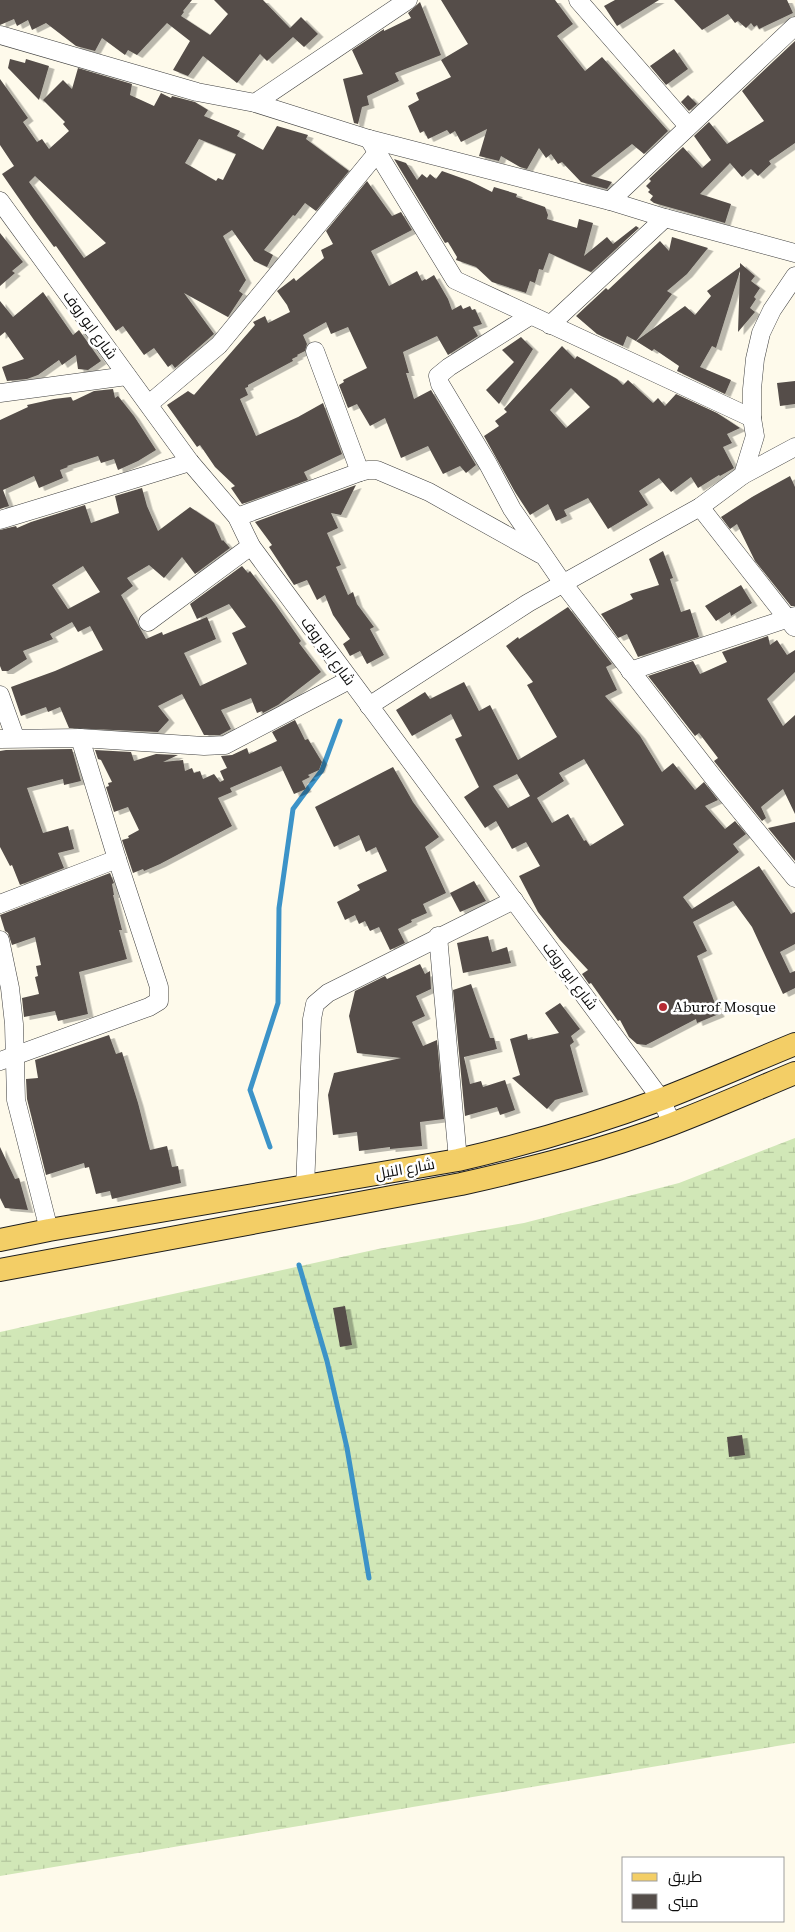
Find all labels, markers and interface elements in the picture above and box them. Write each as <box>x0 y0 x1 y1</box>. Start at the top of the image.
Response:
street label: شارع ابو روف <box>57 286 123 364</box>
street label: شارع ابو روف <box>295 612 361 690</box>
street label: شارع ابو روف <box>537 937 603 1015</box>
place label: Aburof Mosque <box>673 996 776 1017</box>
marker: Aburof Mosque <box>657 1001 669 1013</box>
street label: شارع النيل <box>374 1153 436 1185</box>
legend <box>622 1857 785 1922</box>
text: طريق <box>668 1866 702 1887</box>
text: مبنى <box>668 1891 699 1912</box>

